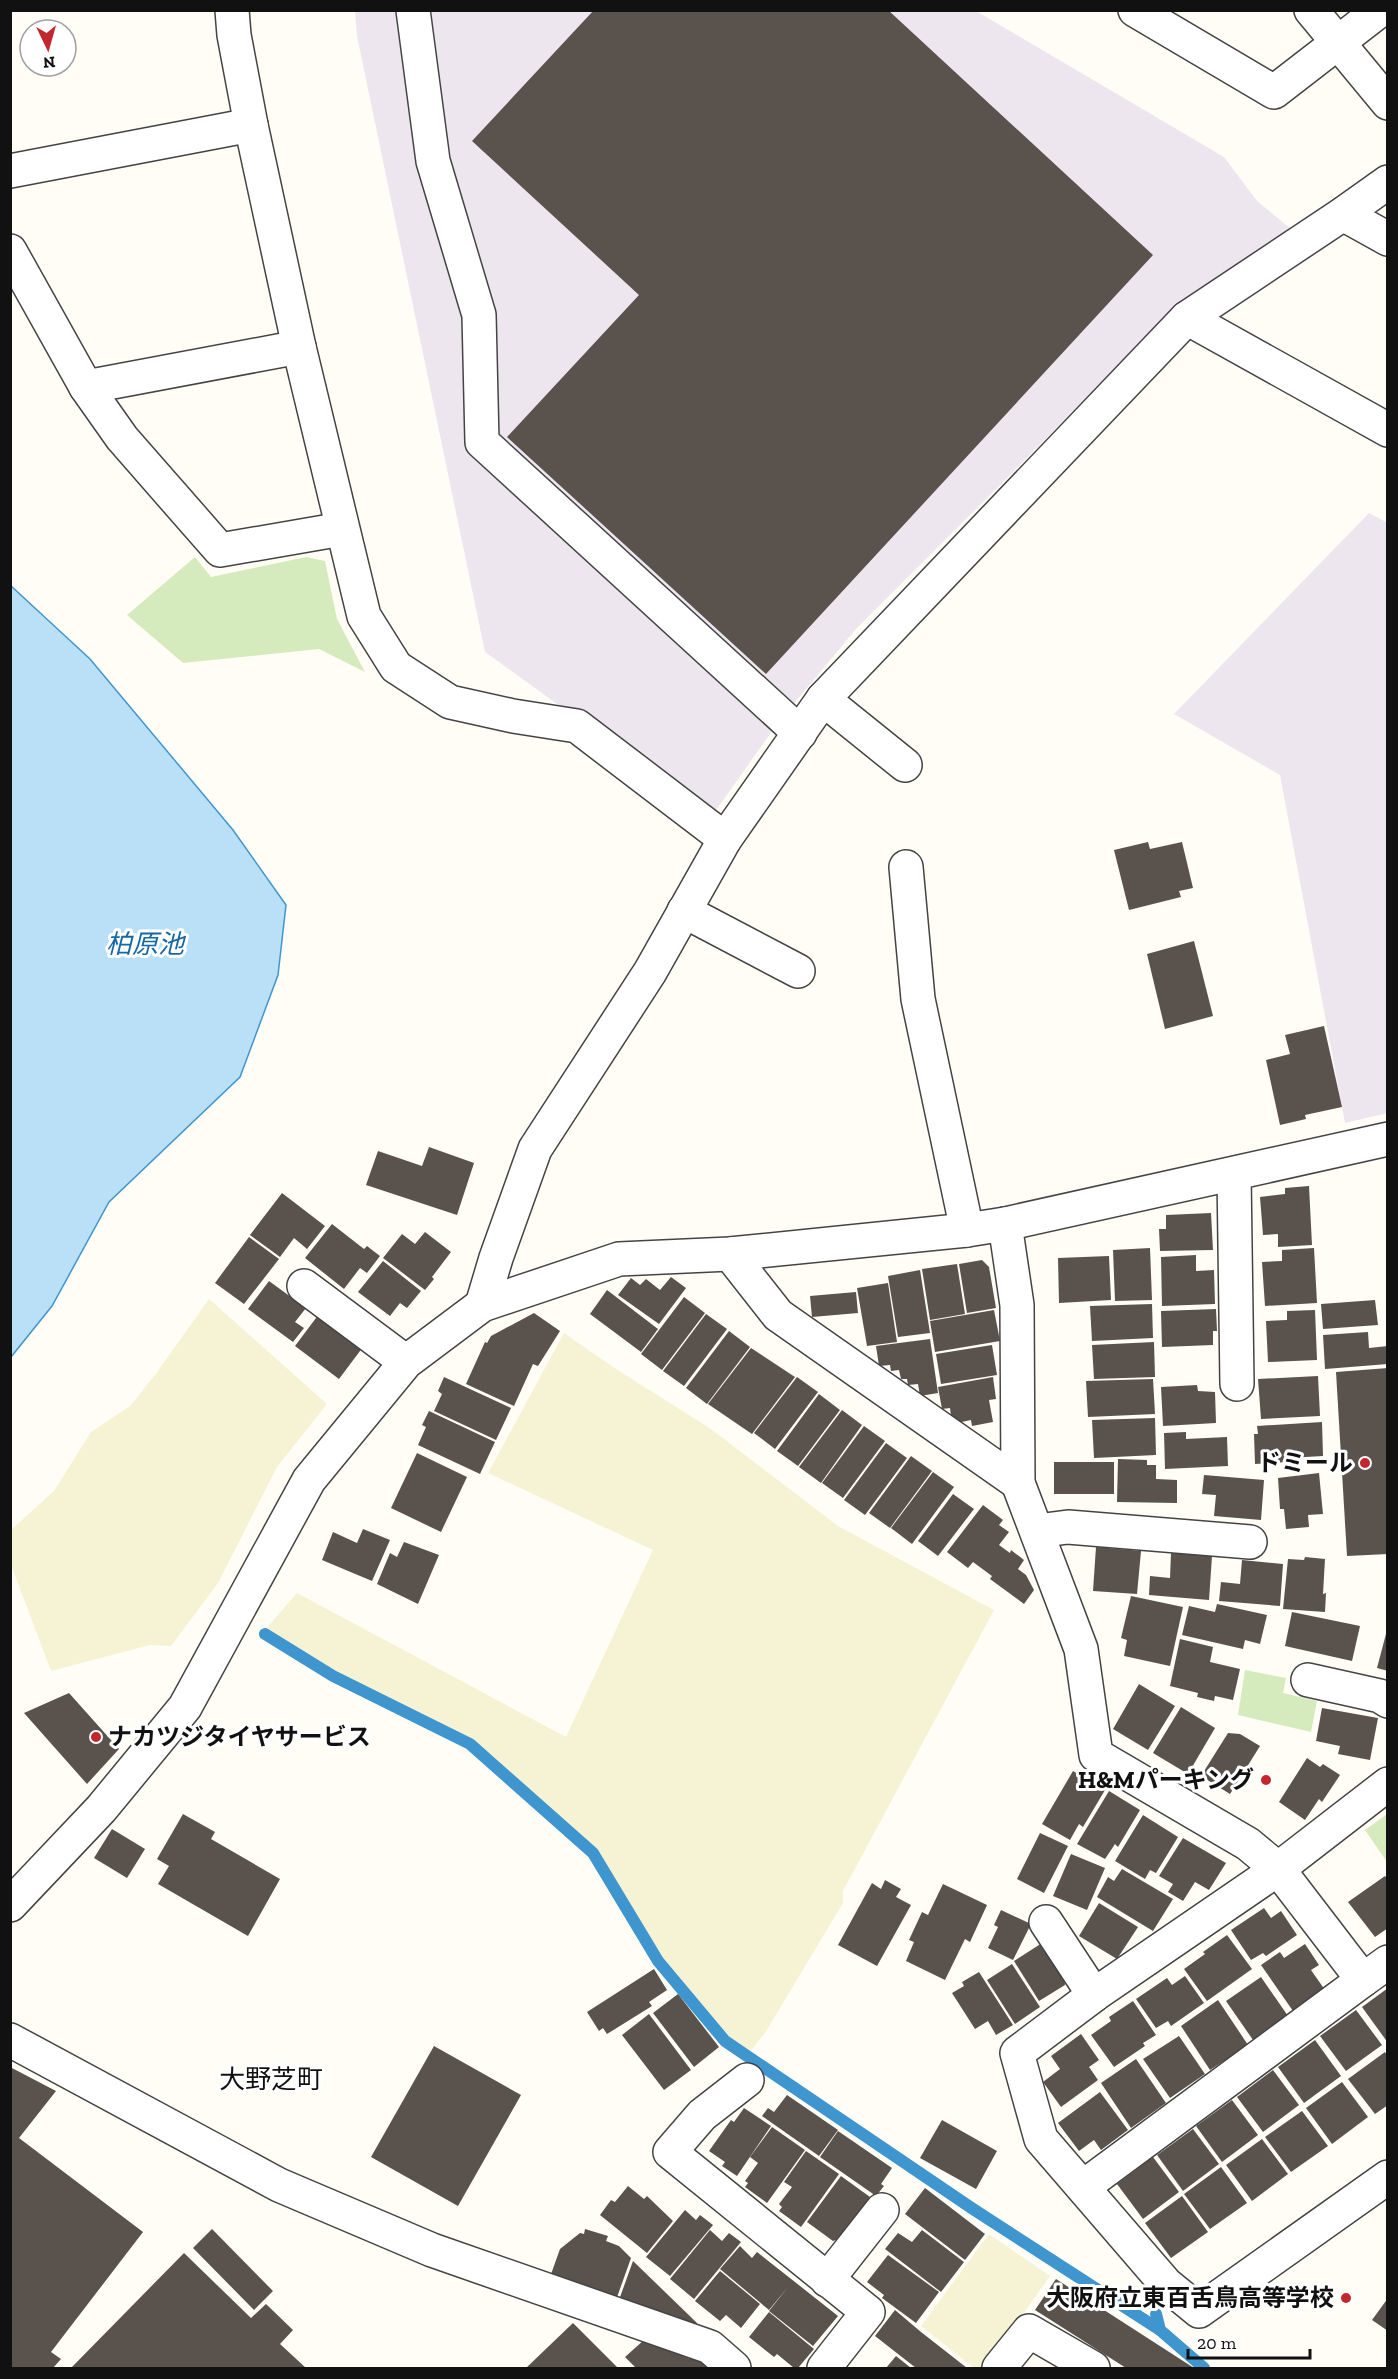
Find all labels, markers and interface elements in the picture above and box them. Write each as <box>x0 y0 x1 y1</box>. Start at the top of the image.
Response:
north arrow <box>18 18 78 78</box>
text: N <box>42 52 56 72</box>
water label: 柏原池 <box>106 928 187 960</box>
place label: ドミール <box>1257 1448 1353 1477</box>
marker: ドミール <box>1358 1456 1372 1470</box>
place label: ナカツジタイヤサービス <box>108 1722 371 1751</box>
marker: ナカツジタイヤサービス <box>89 1730 103 1744</box>
place label: H&Mパーキング <box>1078 1765 1254 1794</box>
marker: H&Mパーキング <box>1259 1773 1273 1787</box>
district label: 大野芝町 <box>219 2063 323 2095</box>
place label: 大阪府立東百舌鳥高等学校 <box>1046 2283 1334 2312</box>
marker: 大阪府立東百舌鳥高等学校 <box>1339 2291 1353 2305</box>
scale bar <box>1188 2322 1310 2360</box>
text: 20 m <box>1197 2332 1237 2354</box>

